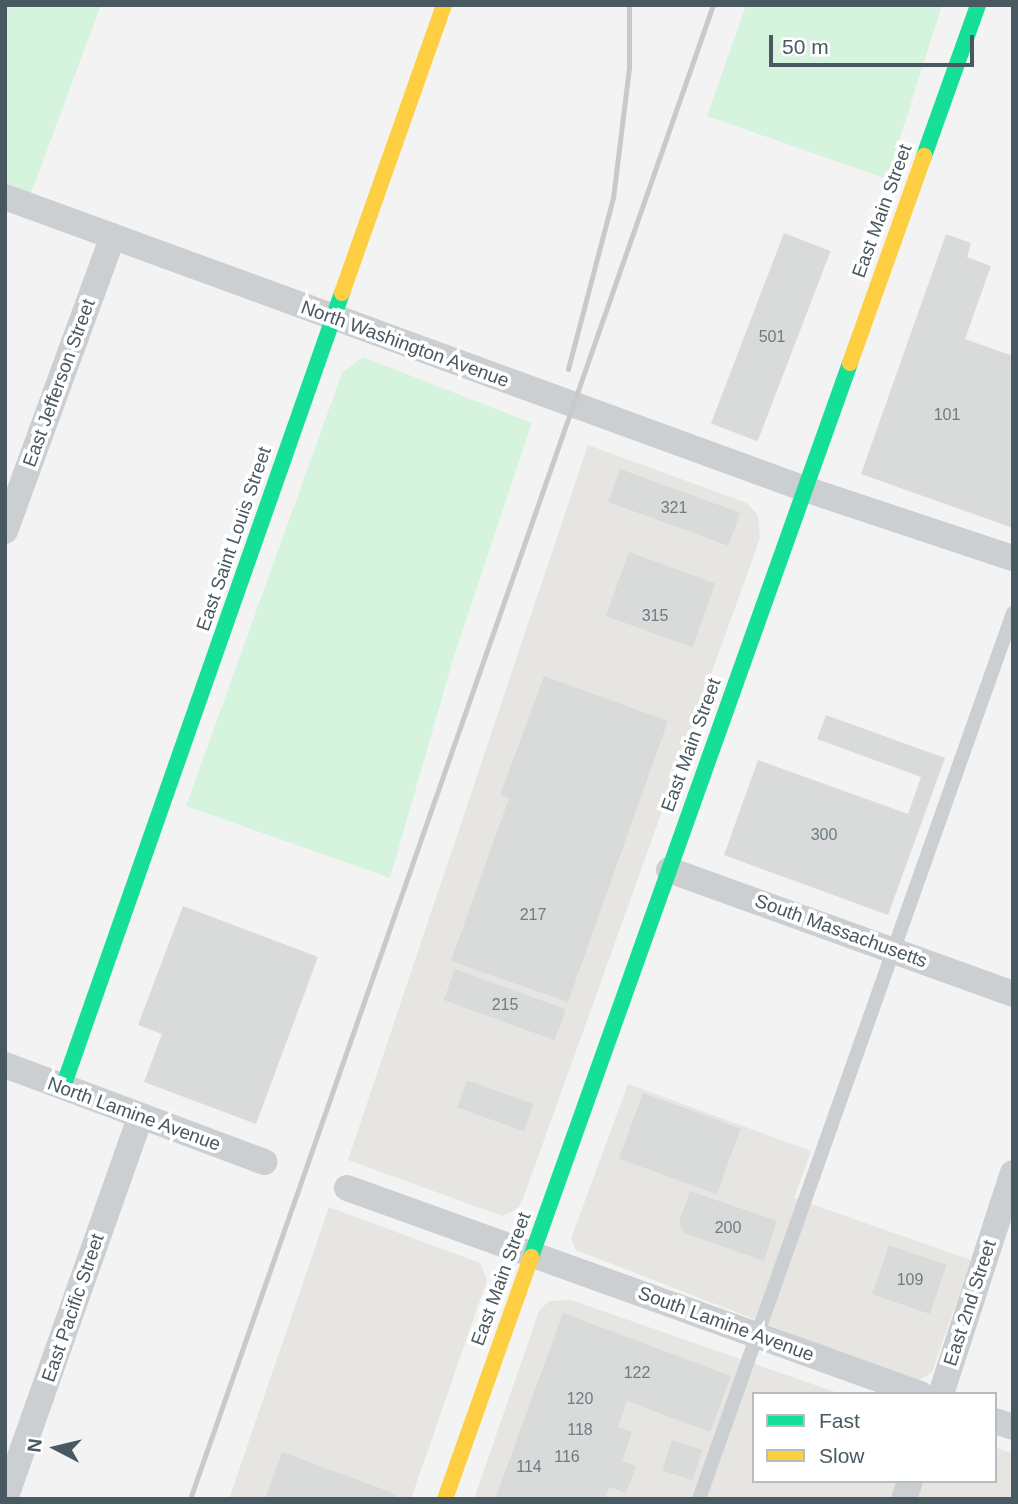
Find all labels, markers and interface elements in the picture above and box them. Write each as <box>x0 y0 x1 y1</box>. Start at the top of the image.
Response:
scale bar <box>773 21 978 65</box>
text: 50 m <box>782 35 829 58</box>
street label: East Main Street <box>847 141 917 281</box>
street label: East Jefferson Street <box>18 296 100 470</box>
street label: North Washington Avenue <box>297 296 513 392</box>
house number: 501 <box>759 327 785 347</box>
house number: 101 <box>934 405 960 425</box>
street label: East Saint Louis Street <box>192 444 276 634</box>
house number: 321 <box>661 498 687 518</box>
house number: 315 <box>642 606 668 626</box>
street label: East Main Street <box>656 675 726 815</box>
house number: 300 <box>811 825 837 845</box>
street label: South Massachusetts <box>752 889 930 973</box>
house number: 217 <box>520 905 546 925</box>
house number: 215 <box>492 995 518 1015</box>
street label: North Lamine Avenue <box>44 1072 224 1156</box>
street label: East Main Street <box>466 1209 536 1349</box>
house number: 200 <box>715 1218 741 1238</box>
street label: East Pacific Street <box>37 1231 109 1385</box>
street label: East 2nd Street <box>939 1237 1001 1369</box>
house number: 109 <box>897 1270 923 1290</box>
street label: South Lamine Avenue <box>634 1281 818 1367</box>
house number: 122 <box>624 1363 650 1383</box>
house number: 120 <box>567 1389 593 1409</box>
legend <box>752 1392 997 1483</box>
text: Fast <box>819 1409 860 1432</box>
north arrow <box>21 1413 91 1483</box>
house number: 118 <box>567 1420 593 1440</box>
text: N <box>23 1437 46 1453</box>
text: Slow <box>819 1444 865 1467</box>
house number: 116 <box>554 1447 580 1467</box>
house number: 114 <box>516 1457 542 1477</box>

